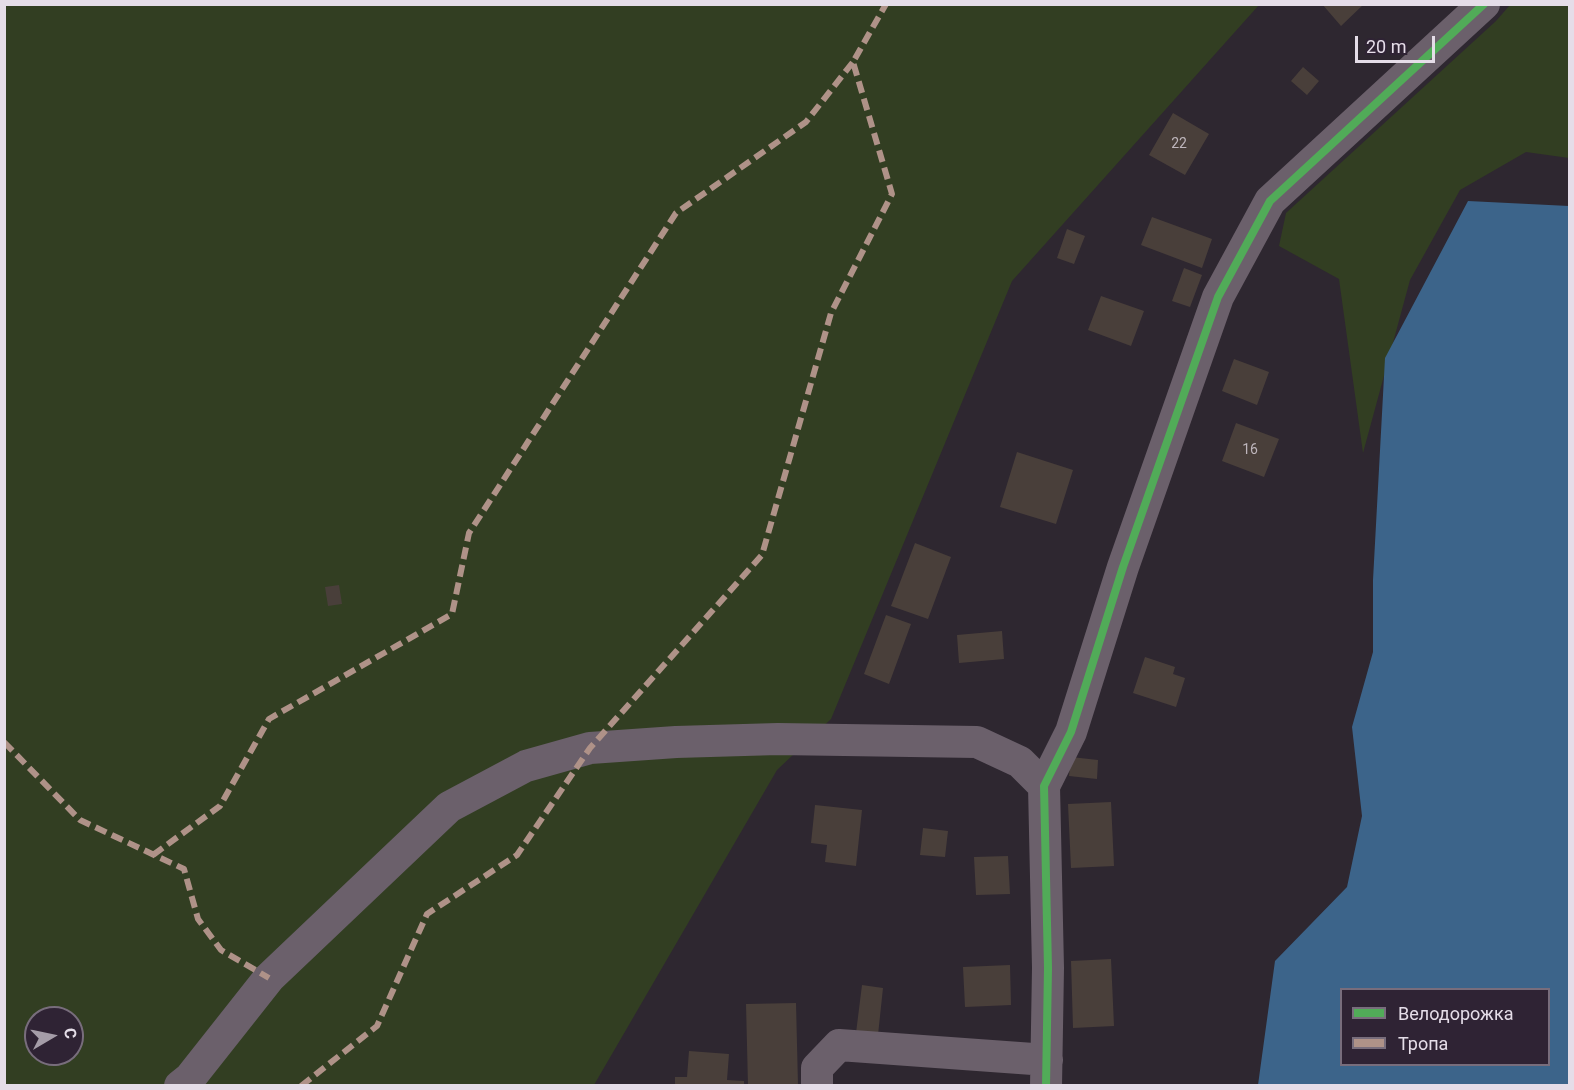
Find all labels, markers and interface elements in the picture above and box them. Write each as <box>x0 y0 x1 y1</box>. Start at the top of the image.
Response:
scale bar <box>1358 24 1438 62</box>
text: 20 m <box>1366 36 1406 57</box>
house number: 22 <box>1171 136 1187 152</box>
house number: 16 <box>1242 442 1258 458</box>
legend <box>1340 988 1550 1066</box>
text: Велодорожка <box>1398 1003 1513 1024</box>
north arrow <box>24 1006 84 1066</box>
text: С <box>60 1027 80 1040</box>
text: Тропа <box>1398 1033 1448 1054</box>

